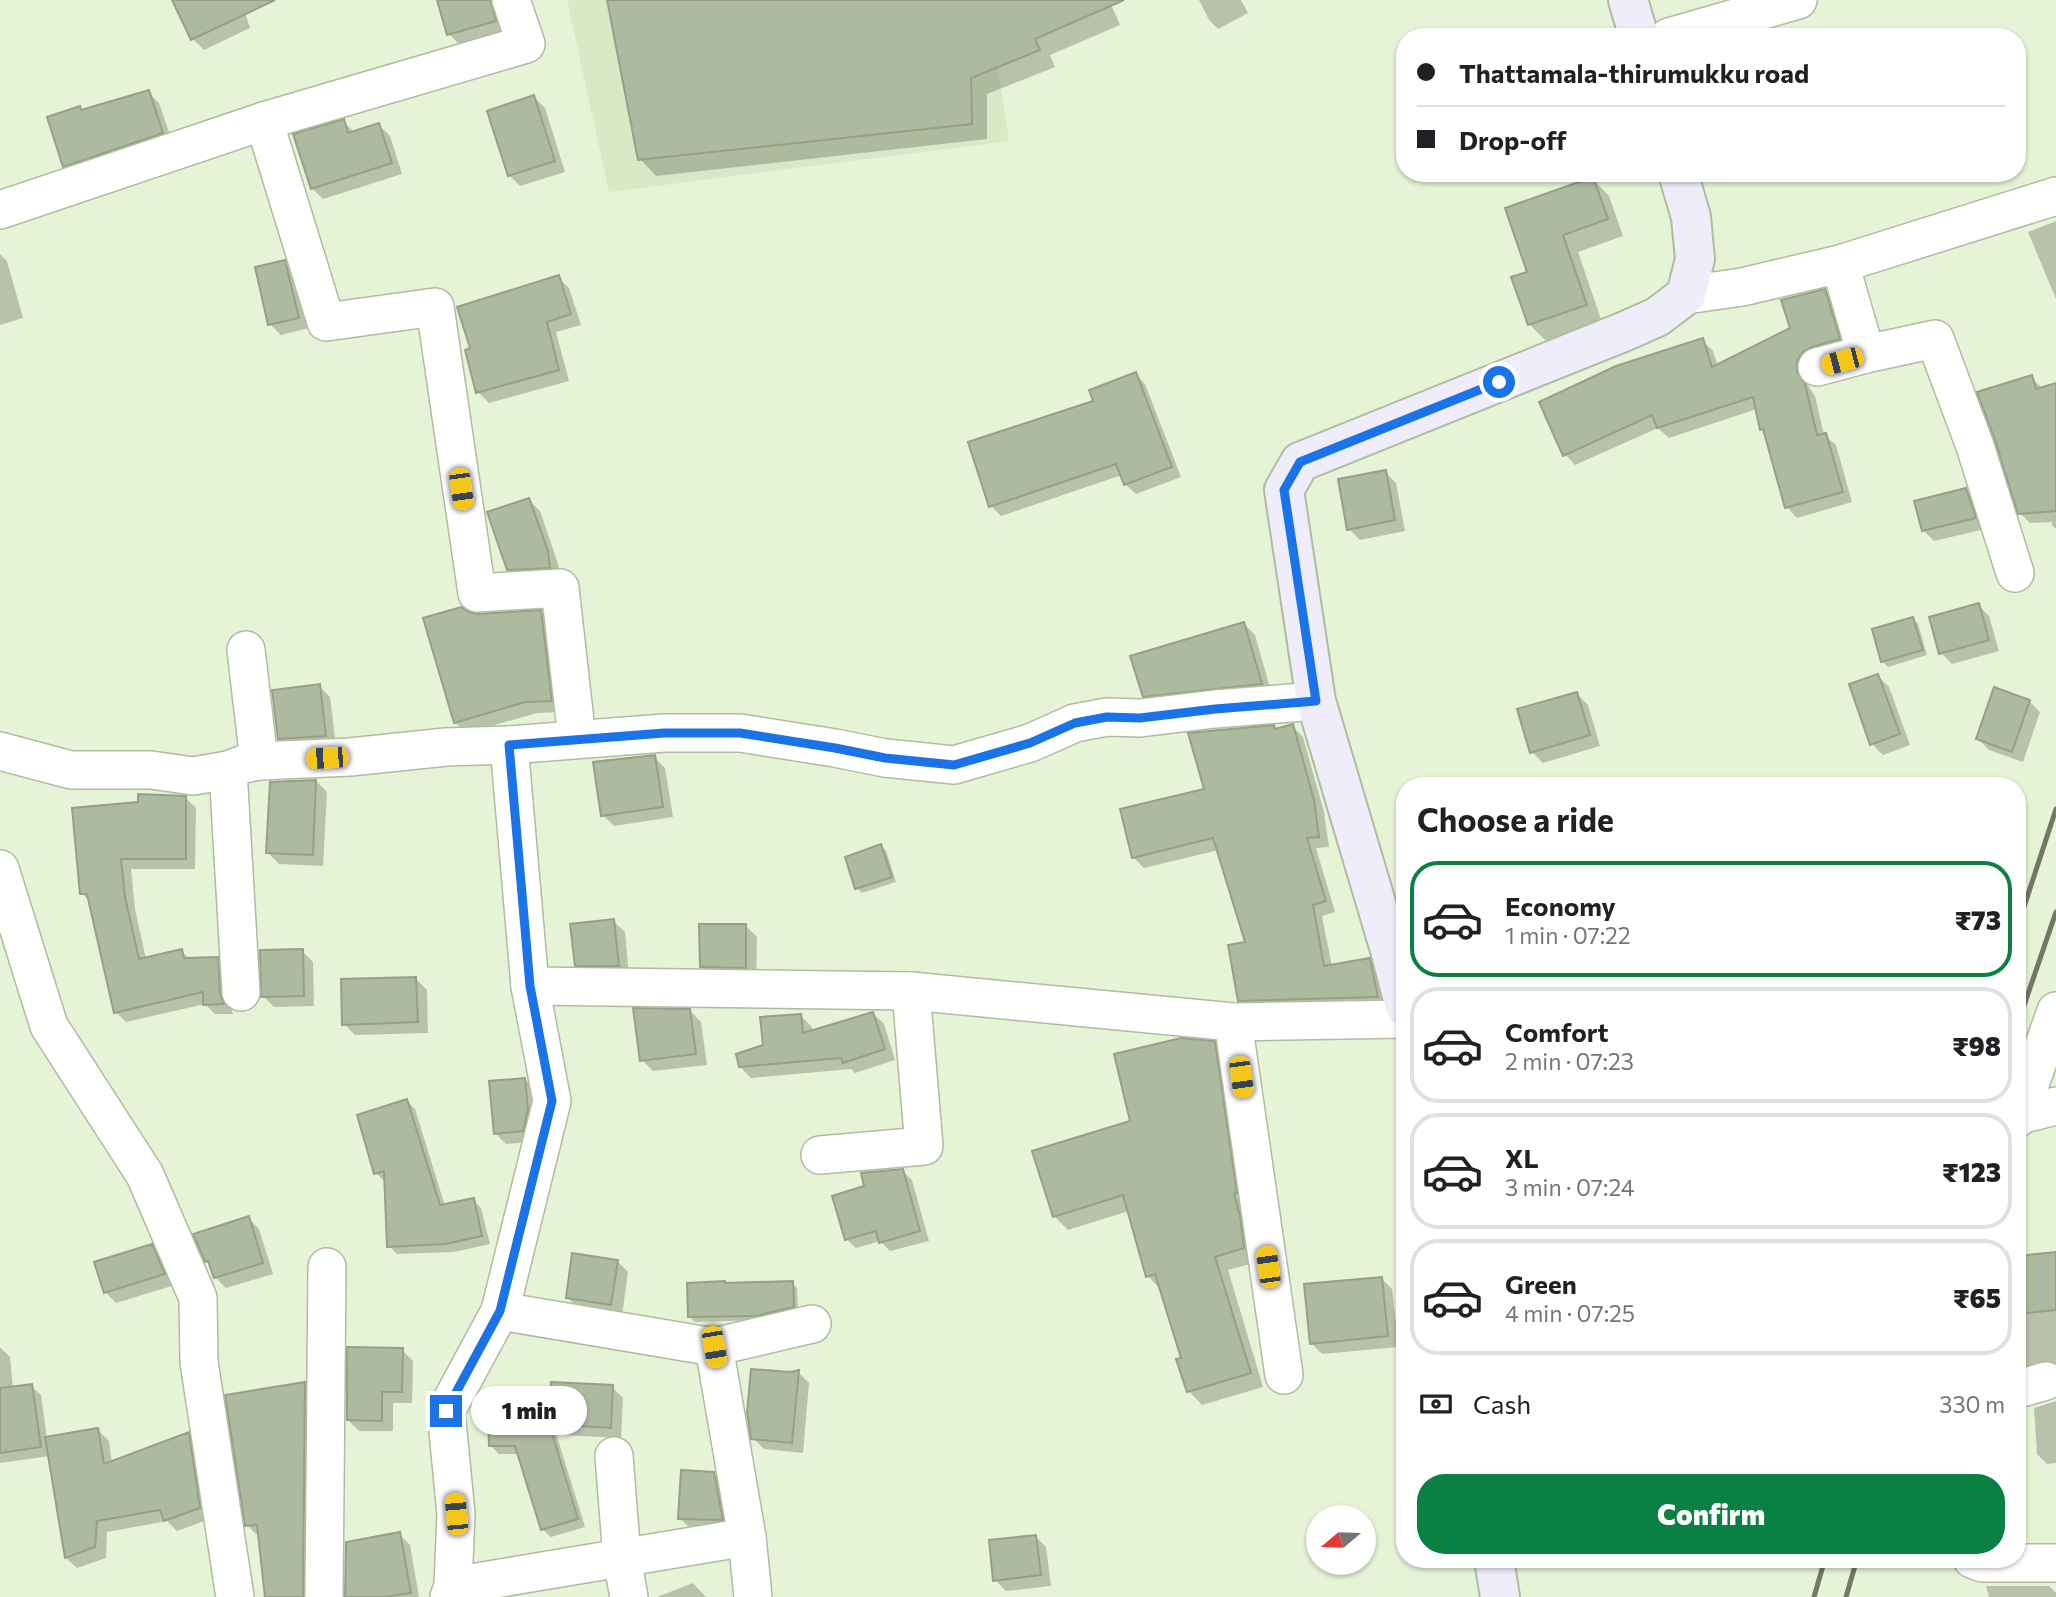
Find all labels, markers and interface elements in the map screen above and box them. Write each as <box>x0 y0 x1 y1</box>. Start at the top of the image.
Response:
text: Thattamala-thirumukku road <box>1459 57 1809 88</box>
text: Drop-off <box>1459 124 1566 155</box>
car <box>1819 345 1866 377</box>
route start <box>1483 366 1515 398</box>
car <box>448 467 475 511</box>
car <box>306 746 349 770</box>
text: Choose a ride <box>1417 799 1614 839</box>
icon: car <box>1421 888 1484 951</box>
text: Economy <box>1505 890 1616 921</box>
text: ₹73 <box>1955 904 2001 935</box>
text: 1 min · 07:22 <box>1505 921 1631 949</box>
icon: car <box>1421 1014 1484 1077</box>
text: Comfort <box>1505 1016 1608 1047</box>
text: ₹98 <box>1952 1030 2001 1061</box>
text: 2 min · 07:23 <box>1505 1047 1634 1075</box>
car <box>1228 1055 1255 1099</box>
icon: car <box>1421 1140 1484 1203</box>
text: XL <box>1505 1142 1539 1173</box>
text: ₹123 <box>1942 1156 2001 1187</box>
text: 3 min · 07:24 <box>1505 1173 1635 1201</box>
car <box>1255 1245 1282 1289</box>
icon: car <box>1421 1266 1484 1329</box>
text: Green <box>1505 1268 1577 1299</box>
text: ₹65 <box>1953 1282 2001 1313</box>
text: 4 min · 07:25 <box>1505 1299 1635 1327</box>
car <box>701 1324 728 1370</box>
icon: cash <box>1417 1385 1455 1423</box>
callout: 1 min <box>471 1386 586 1436</box>
text: Cash <box>1473 1388 1531 1419</box>
text: 330 m <box>1939 1390 2005 1418</box>
route end <box>430 1395 462 1427</box>
text: 1 min <box>501 1396 557 1424</box>
button: Confirm <box>1417 1474 2005 1554</box>
car <box>444 1492 469 1536</box>
north arrow <box>1306 1505 1376 1575</box>
map controls <box>1306 1505 1376 1575</box>

